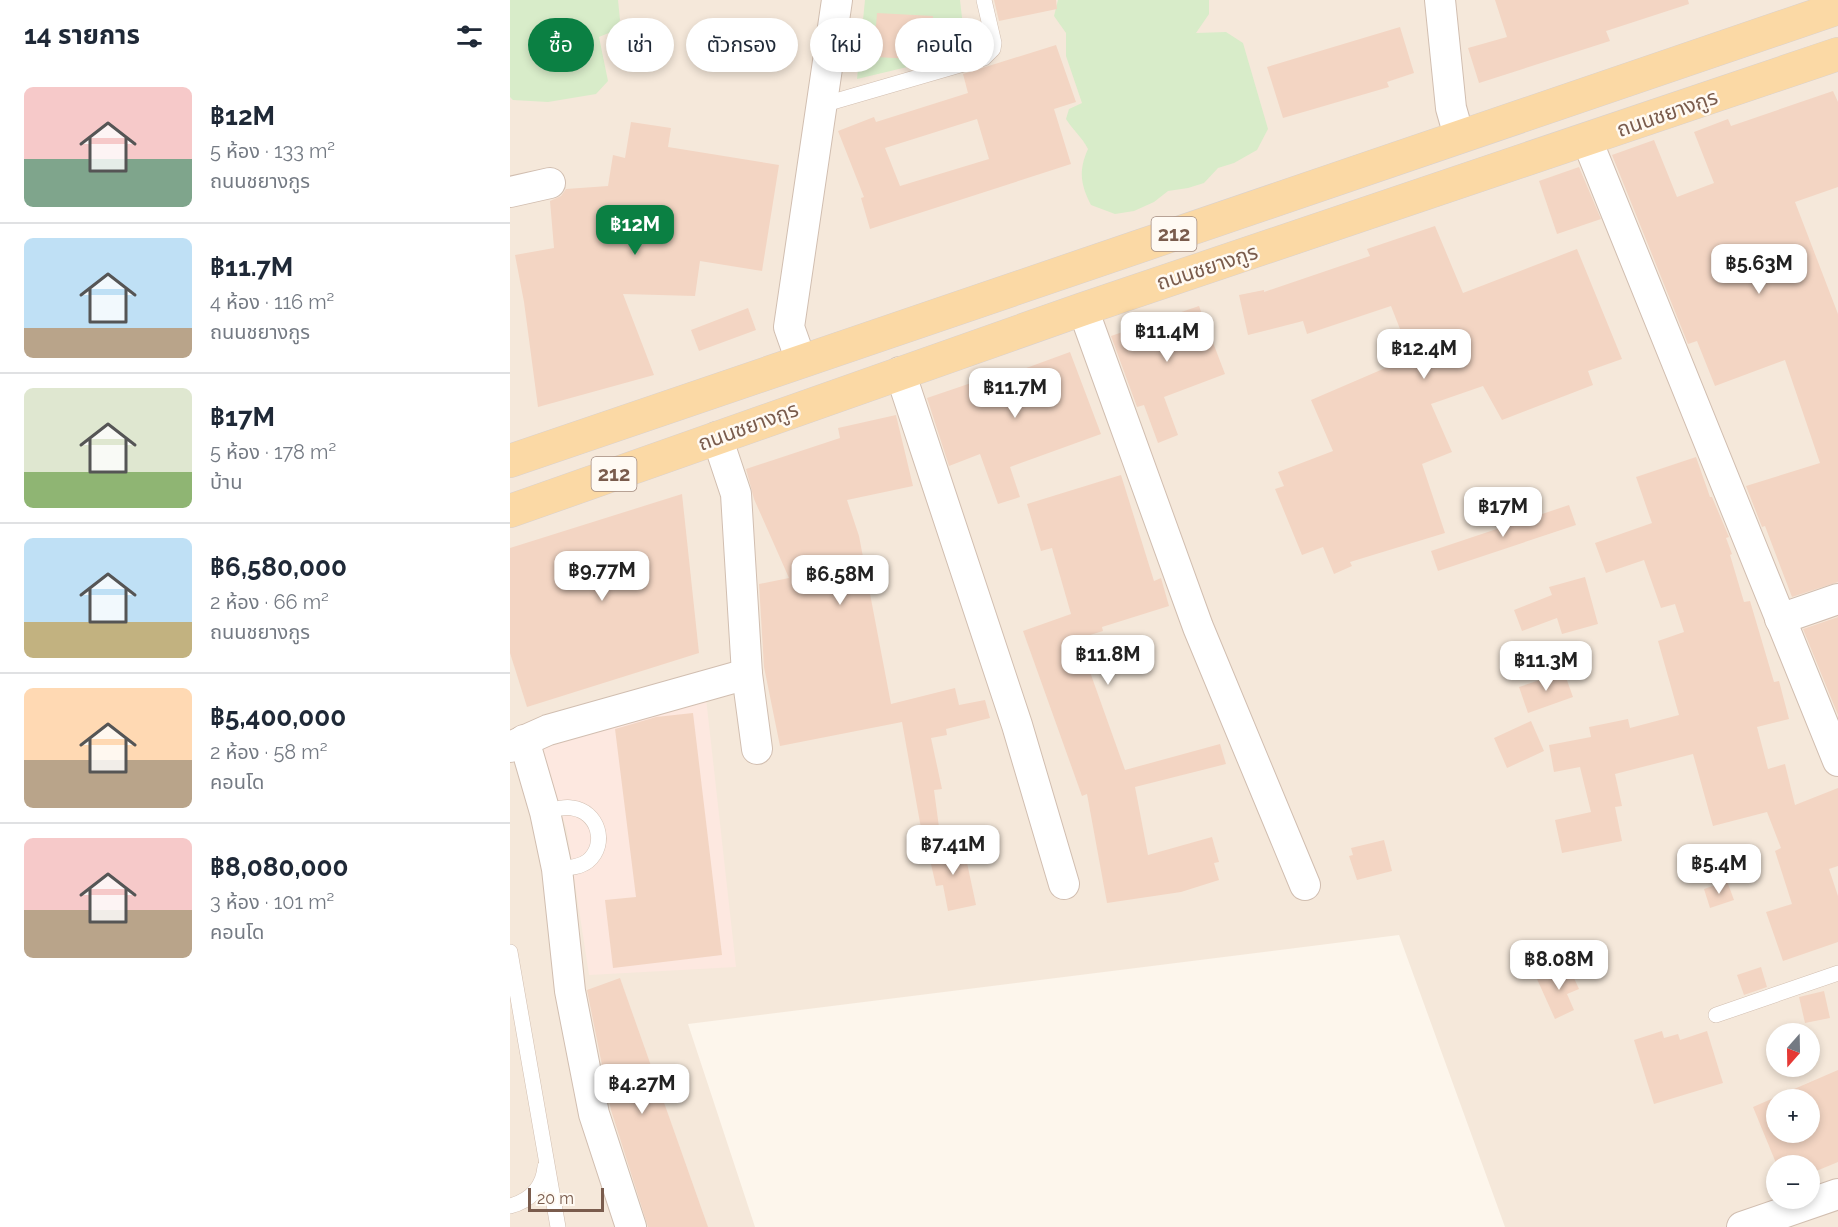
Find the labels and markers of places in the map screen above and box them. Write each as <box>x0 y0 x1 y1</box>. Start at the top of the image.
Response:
pin: ฿12M <box>599 205 671 256</box>
pin: ฿5.63M <box>1710 244 1808 295</box>
pin: ฿11.4M <box>1118 312 1216 363</box>
pin: ฿12.4M <box>1375 329 1473 380</box>
pin: ฿11.7M <box>966 368 1064 419</box>
pin: ฿17M <box>1467 487 1539 538</box>
pin: ฿9.77M <box>553 551 651 602</box>
pin: ฿6.58M <box>791 555 889 606</box>
pin: ฿11.8M <box>1059 635 1157 686</box>
pin: ฿11.3M <box>1497 641 1595 692</box>
pin: ฿7.41M <box>904 825 1002 876</box>
pin: ฿5.4M <box>1677 844 1761 895</box>
pin: ฿8.08M <box>1510 940 1608 991</box>
pin: ฿4.27M <box>593 1064 691 1115</box>

